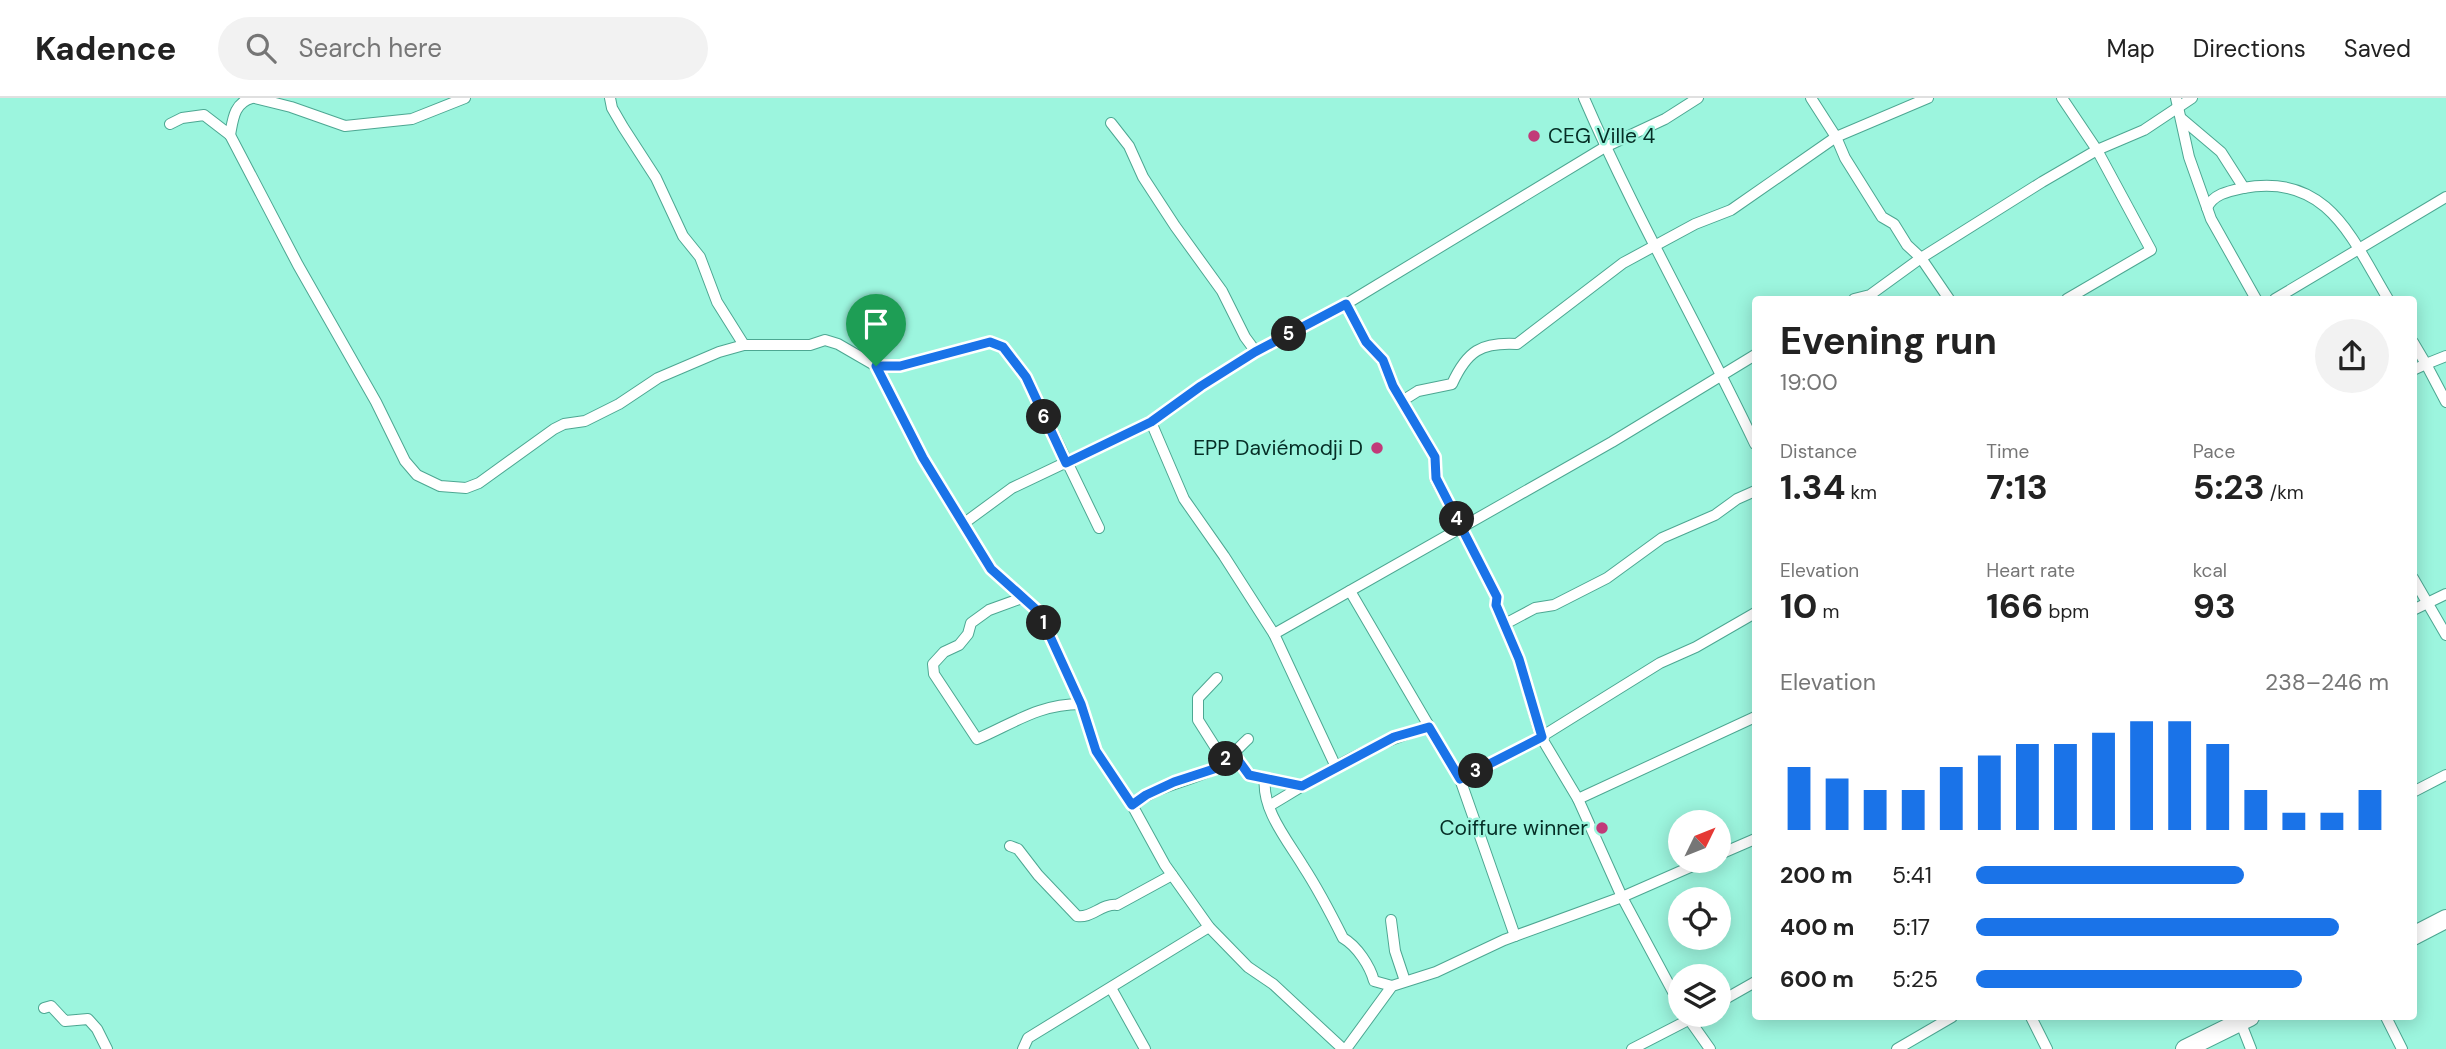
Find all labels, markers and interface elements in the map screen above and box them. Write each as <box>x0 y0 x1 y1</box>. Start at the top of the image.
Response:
search box <box>218 17 708 80</box>
text: Kadence <box>35 27 176 70</box>
icon: search <box>242 29 280 67</box>
text: Search here <box>298 31 442 65</box>
text: Map <box>2107 33 2155 64</box>
text: Directions <box>2193 33 2306 64</box>
text: Saved <box>2344 33 2411 64</box>
place label: CEG Ville 4 <box>1548 122 1655 150</box>
marker: CEG Ville 4 <box>1526 128 1542 144</box>
pin <box>846 294 906 366</box>
icon: arrive <box>857 305 895 343</box>
pin: 5 <box>1272 316 1306 352</box>
text: Evening run <box>1780 316 1997 366</box>
button: share <box>2315 319 2389 393</box>
text: 5 <box>1283 321 1294 346</box>
text: 19:00 <box>1780 367 1838 397</box>
pin: 6 <box>1026 400 1062 434</box>
text: 6 <box>1037 404 1050 429</box>
place label: EPP Daviémodji D <box>1193 434 1363 462</box>
text: Distance <box>1780 439 1857 464</box>
text: Time <box>1986 439 2029 464</box>
text: Pace <box>2193 439 2235 464</box>
marker: EPP Daviémodji D <box>1369 440 1385 456</box>
text: 1.34 <box>1780 464 1845 510</box>
text: 7:13 <box>1986 464 2048 510</box>
text: 5:23 <box>2193 464 2265 510</box>
text: km <box>1845 480 1877 505</box>
text: /km <box>2265 480 2304 505</box>
pin: 4 <box>1440 502 1474 536</box>
text: 4 <box>1450 506 1463 531</box>
text: Elevation <box>1780 558 1859 583</box>
text: Heart rate <box>1986 558 2075 583</box>
text: kcal <box>2193 558 2227 583</box>
text: 10 <box>1780 583 1817 629</box>
text: 166 <box>1986 583 2043 629</box>
text: 93 <box>2193 583 2236 629</box>
text: m <box>1817 599 1839 624</box>
text: bpm <box>2043 599 2089 624</box>
pin: 1 <box>1026 606 1062 640</box>
text: 1 <box>1040 610 1047 635</box>
text: Elevation <box>1780 667 1876 697</box>
text: 238–246 m <box>2265 667 2389 697</box>
pin: 2 <box>1208 742 1244 776</box>
text: 2 <box>1220 746 1231 771</box>
pin: 3 <box>1458 754 1494 788</box>
text: 3 <box>1470 758 1481 783</box>
north arrow <box>1668 810 1731 873</box>
map controls <box>1668 810 1731 1027</box>
place label: Coiffure winner <box>1439 814 1588 842</box>
marker: Coiffure winner <box>1594 820 1610 836</box>
text: 200 m <box>1780 860 1853 890</box>
text: 5:41 <box>1892 860 1932 890</box>
button: locate <box>1668 887 1731 950</box>
text: 400 m <box>1780 912 1854 942</box>
text: 5:17 <box>1892 912 1930 942</box>
button: layers <box>1668 964 1731 1027</box>
text: 600 m <box>1780 964 1854 994</box>
text: 5:25 <box>1892 964 1938 994</box>

